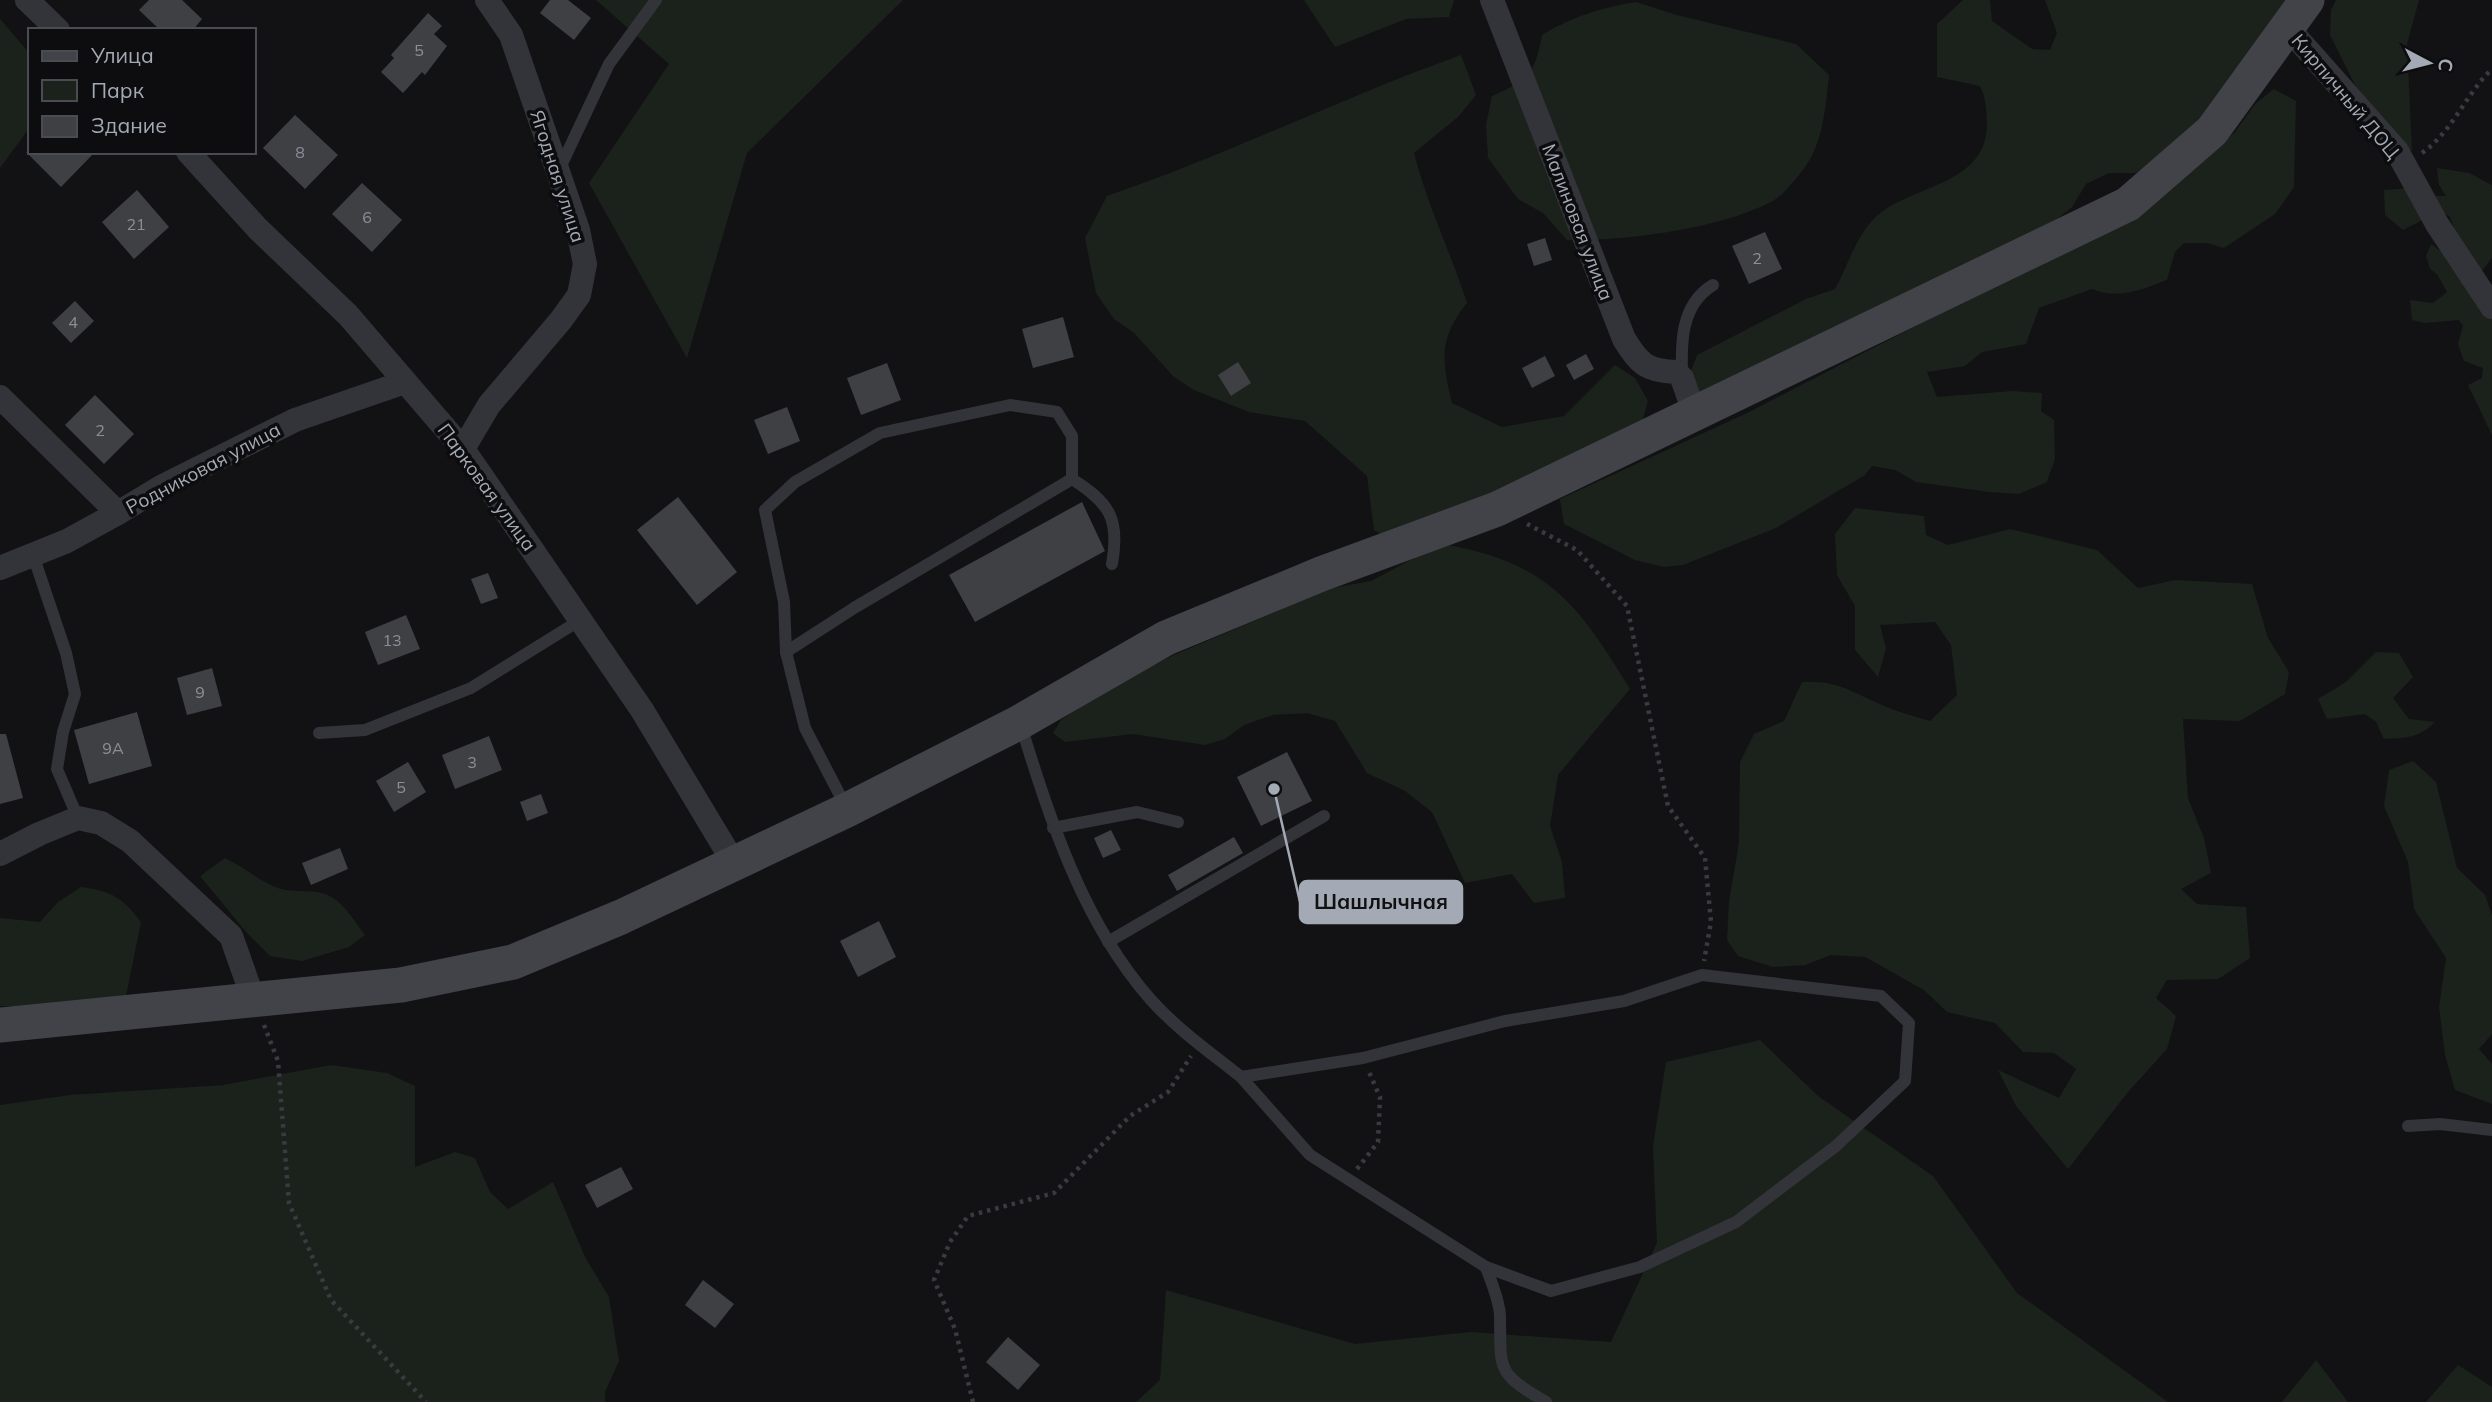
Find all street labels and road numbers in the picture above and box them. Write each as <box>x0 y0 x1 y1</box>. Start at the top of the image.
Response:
street label: Кирпичный ДОЦ <box>2287 29 2405 163</box>
street label: Ягодная улица <box>525 107 591 245</box>
street label: Малиновая улица <box>1537 140 1619 304</box>
street label: Родниковая улица <box>122 417 284 519</box>
street label: Парковая улица <box>433 418 541 556</box>

